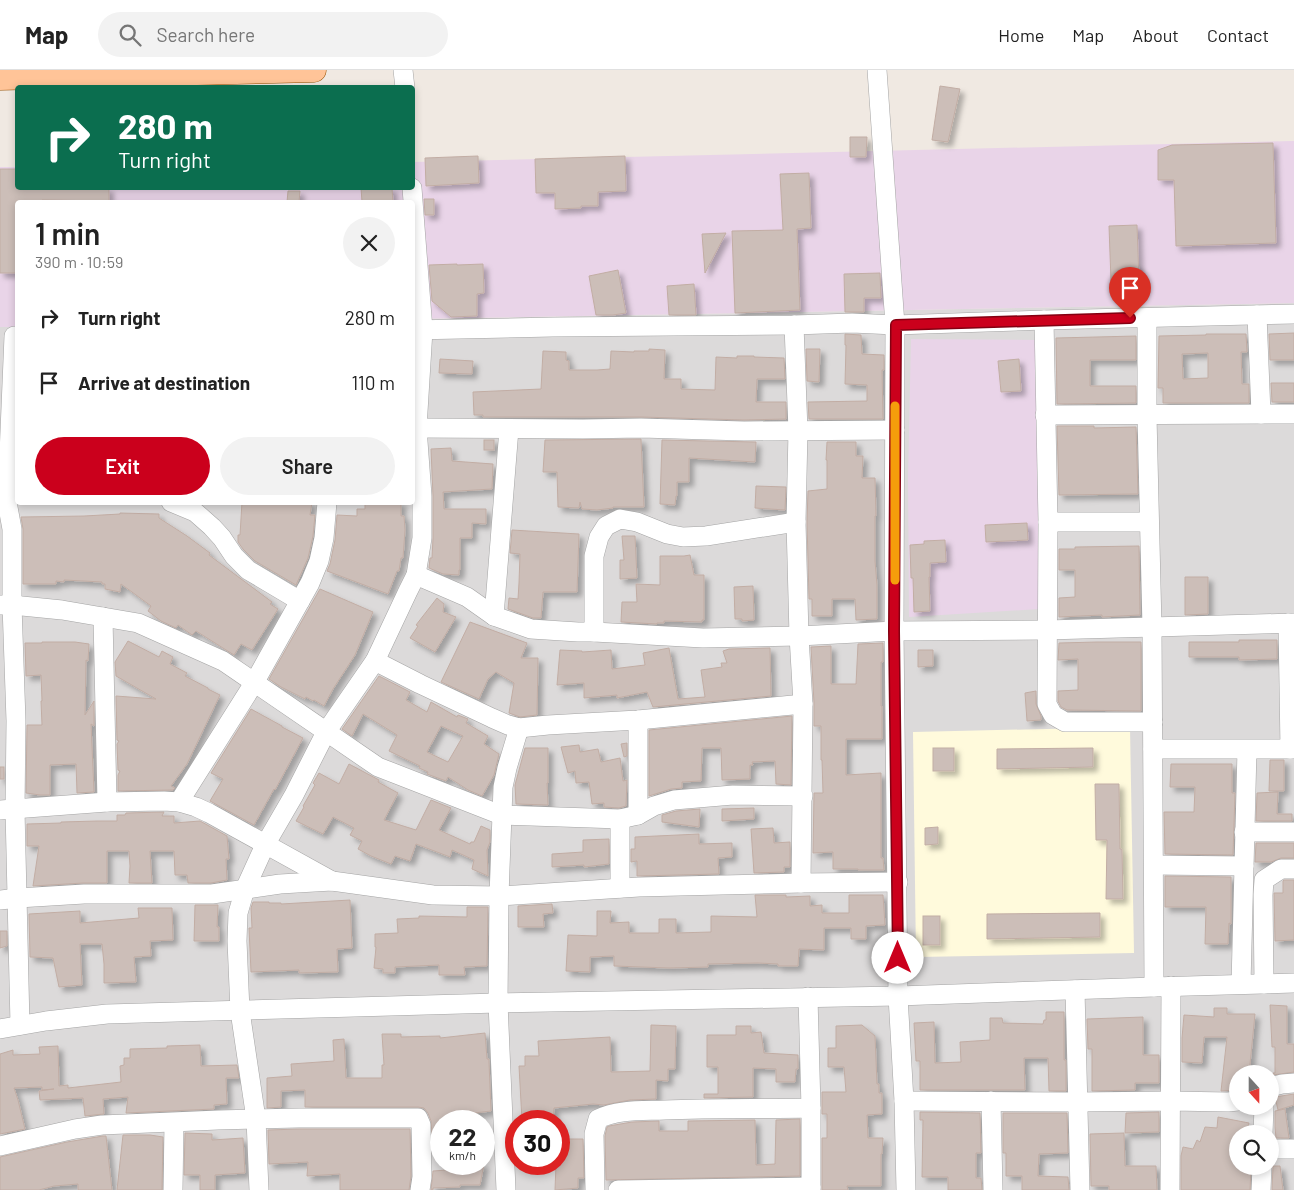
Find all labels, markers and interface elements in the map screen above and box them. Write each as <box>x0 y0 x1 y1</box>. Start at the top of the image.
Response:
search box <box>98 12 448 57</box>
text: Map <box>25 20 68 49</box>
icon: search <box>116 21 144 49</box>
text: Search here <box>156 23 255 46</box>
text: Home <box>998 24 1044 46</box>
text: Map <box>1072 24 1104 46</box>
text: About <box>1132 24 1179 46</box>
text: Contact <box>1207 24 1269 46</box>
text: 280 m <box>118 104 213 146</box>
icon: right <box>35 105 100 170</box>
text: Turn right <box>118 146 211 172</box>
text: 1 min <box>35 215 100 251</box>
button: close <box>343 217 395 269</box>
text: 390 m · 10:59 <box>35 252 123 271</box>
pin <box>1109 267 1151 318</box>
icon: arrive <box>1116 274 1144 302</box>
icon: right <box>35 304 63 332</box>
text: Turn right <box>78 306 160 329</box>
text: 280 m <box>345 306 395 329</box>
icon: arrive <box>35 369 63 397</box>
text: Arrive at destination <box>78 371 250 394</box>
text: 110 m <box>351 371 395 394</box>
button: Exit <box>35 437 210 495</box>
button: Share <box>220 437 395 495</box>
position arrow <box>871 931 923 983</box>
north arrow <box>1229 1065 1279 1115</box>
map controls <box>1229 1065 1279 1175</box>
speed limit sign: 30 <box>505 1110 570 1175</box>
text: 22 <box>448 1121 477 1151</box>
button: search <box>1229 1125 1279 1175</box>
text: km/h <box>449 1148 476 1162</box>

